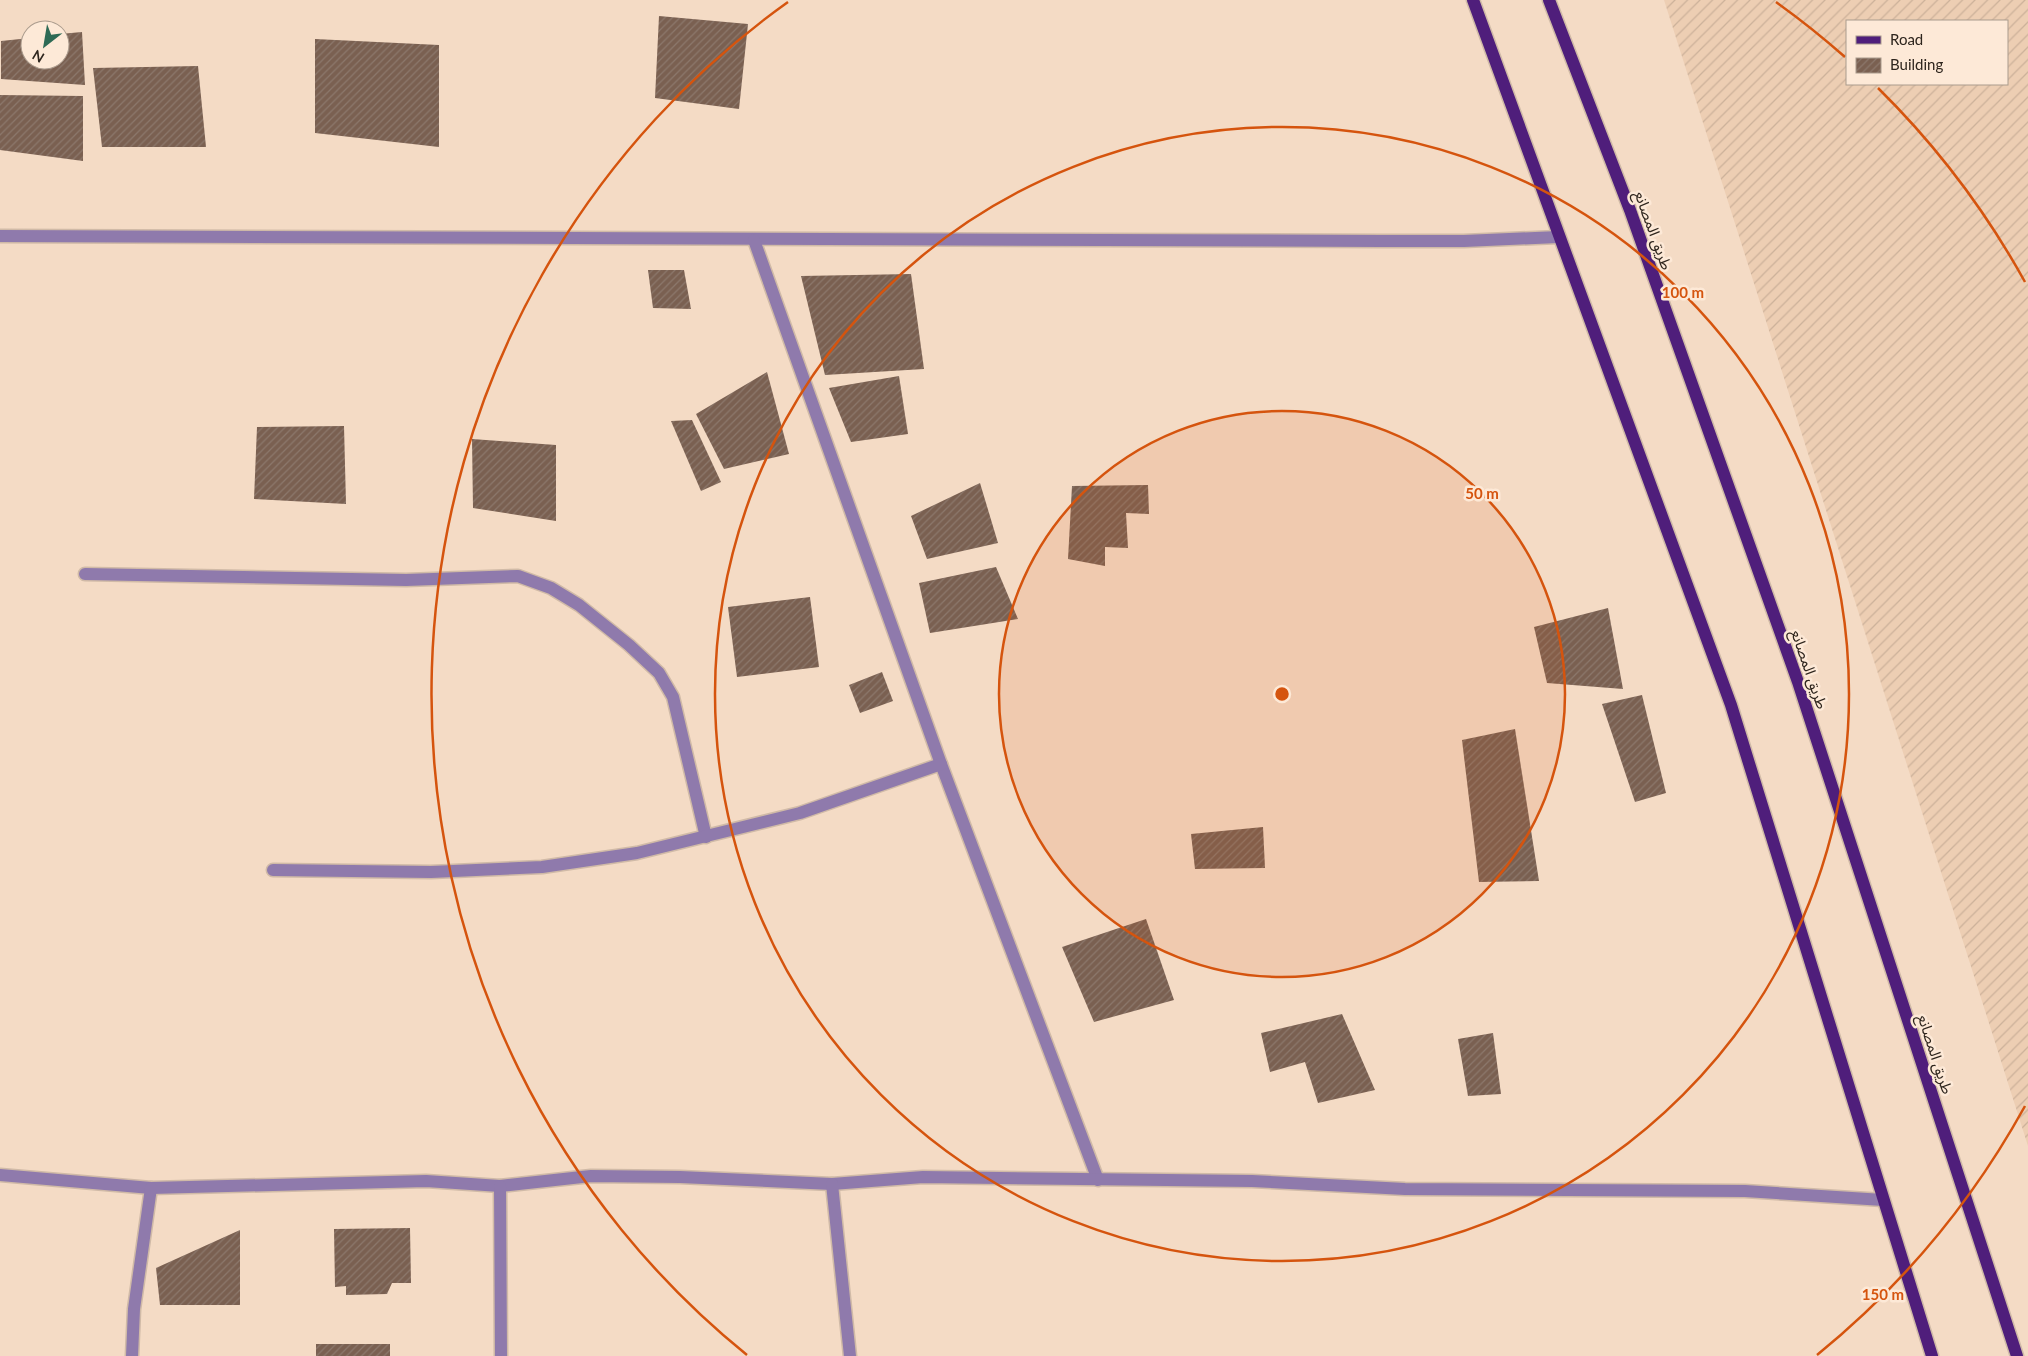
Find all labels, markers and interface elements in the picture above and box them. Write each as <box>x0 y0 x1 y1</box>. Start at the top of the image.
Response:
north arrow <box>20 20 70 70</box>
legend <box>1846 20 2008 85</box>
text: Road <box>1890 30 1923 48</box>
text: N <box>29 47 47 67</box>
text: Building <box>1890 55 1943 73</box>
street label: طريق المصانع <box>1628 188 1677 273</box>
text: 100 m <box>1662 283 1704 301</box>
text: 50 m <box>1465 484 1499 502</box>
street label: طريق المصانع <box>1784 627 1832 712</box>
centre of rings <box>1273 685 1291 703</box>
street label: طريق المصانع <box>1911 1012 1957 1097</box>
text: 150 m <box>1862 1285 1904 1303</box>

